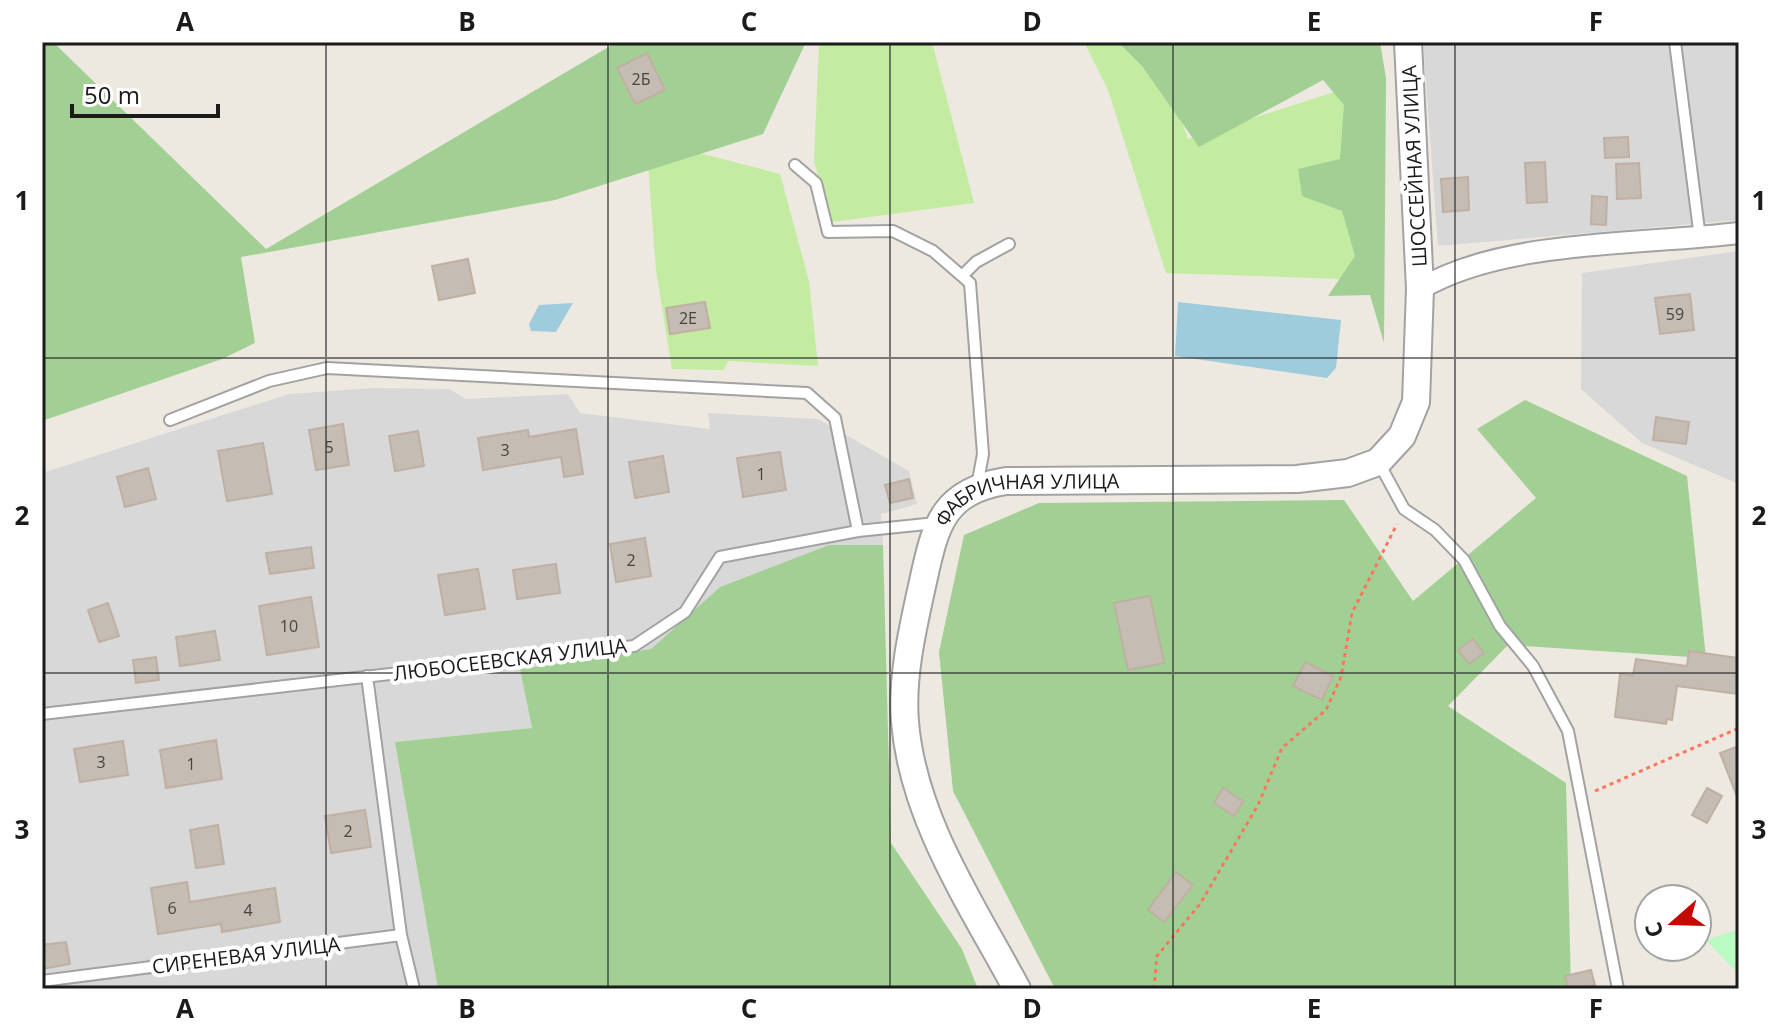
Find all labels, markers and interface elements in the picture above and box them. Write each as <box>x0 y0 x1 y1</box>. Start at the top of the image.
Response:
text: A <box>176 3 194 39</box>
text: B <box>458 3 476 39</box>
text: C <box>741 3 757 39</box>
text: D <box>1022 3 1042 39</box>
text: E <box>1307 3 1321 39</box>
text: F <box>1589 3 1603 39</box>
street label: ШОССЕЙНАЯ УЛИЦА <box>1395 64 1433 268</box>
scale bar <box>72 68 218 118</box>
house number: 2Б <box>632 68 650 90</box>
text: 50 m <box>84 78 140 111</box>
text: 1 <box>15 182 29 218</box>
text: 1 <box>1752 182 1766 218</box>
house number: 59 <box>1666 303 1684 325</box>
house number: 2Е <box>679 307 697 329</box>
house number: 5 <box>324 436 334 458</box>
house number: 3 <box>500 439 510 461</box>
house number: 1 <box>756 463 766 485</box>
street label: ФАБРИЧНАЯ УЛИЦА <box>928 467 1120 531</box>
text: 2 <box>15 497 30 533</box>
text: 2 <box>1752 497 1767 533</box>
house number: 2 <box>626 549 636 571</box>
house number: 10 <box>280 615 298 637</box>
street label: ЛЮБОСЕЕВСКАЯ УЛИЦА <box>392 631 629 687</box>
house number: 3 <box>96 751 106 773</box>
house number: 1 <box>186 753 196 775</box>
text: 3 <box>15 811 29 847</box>
text: 3 <box>1752 811 1766 847</box>
house number: 2 <box>343 820 353 842</box>
north arrow <box>1633 883 1713 963</box>
house number: 6 <box>167 897 177 919</box>
house number: 4 <box>243 899 253 921</box>
text: С <box>1637 918 1670 942</box>
street label: СИРЕНЕВАЯ УЛИЦА <box>150 930 342 980</box>
text: A <box>176 990 194 1026</box>
text: B <box>458 990 476 1026</box>
text: C <box>741 990 757 1026</box>
text: D <box>1022 990 1042 1026</box>
text: E <box>1307 990 1321 1026</box>
text: F <box>1589 990 1603 1026</box>

